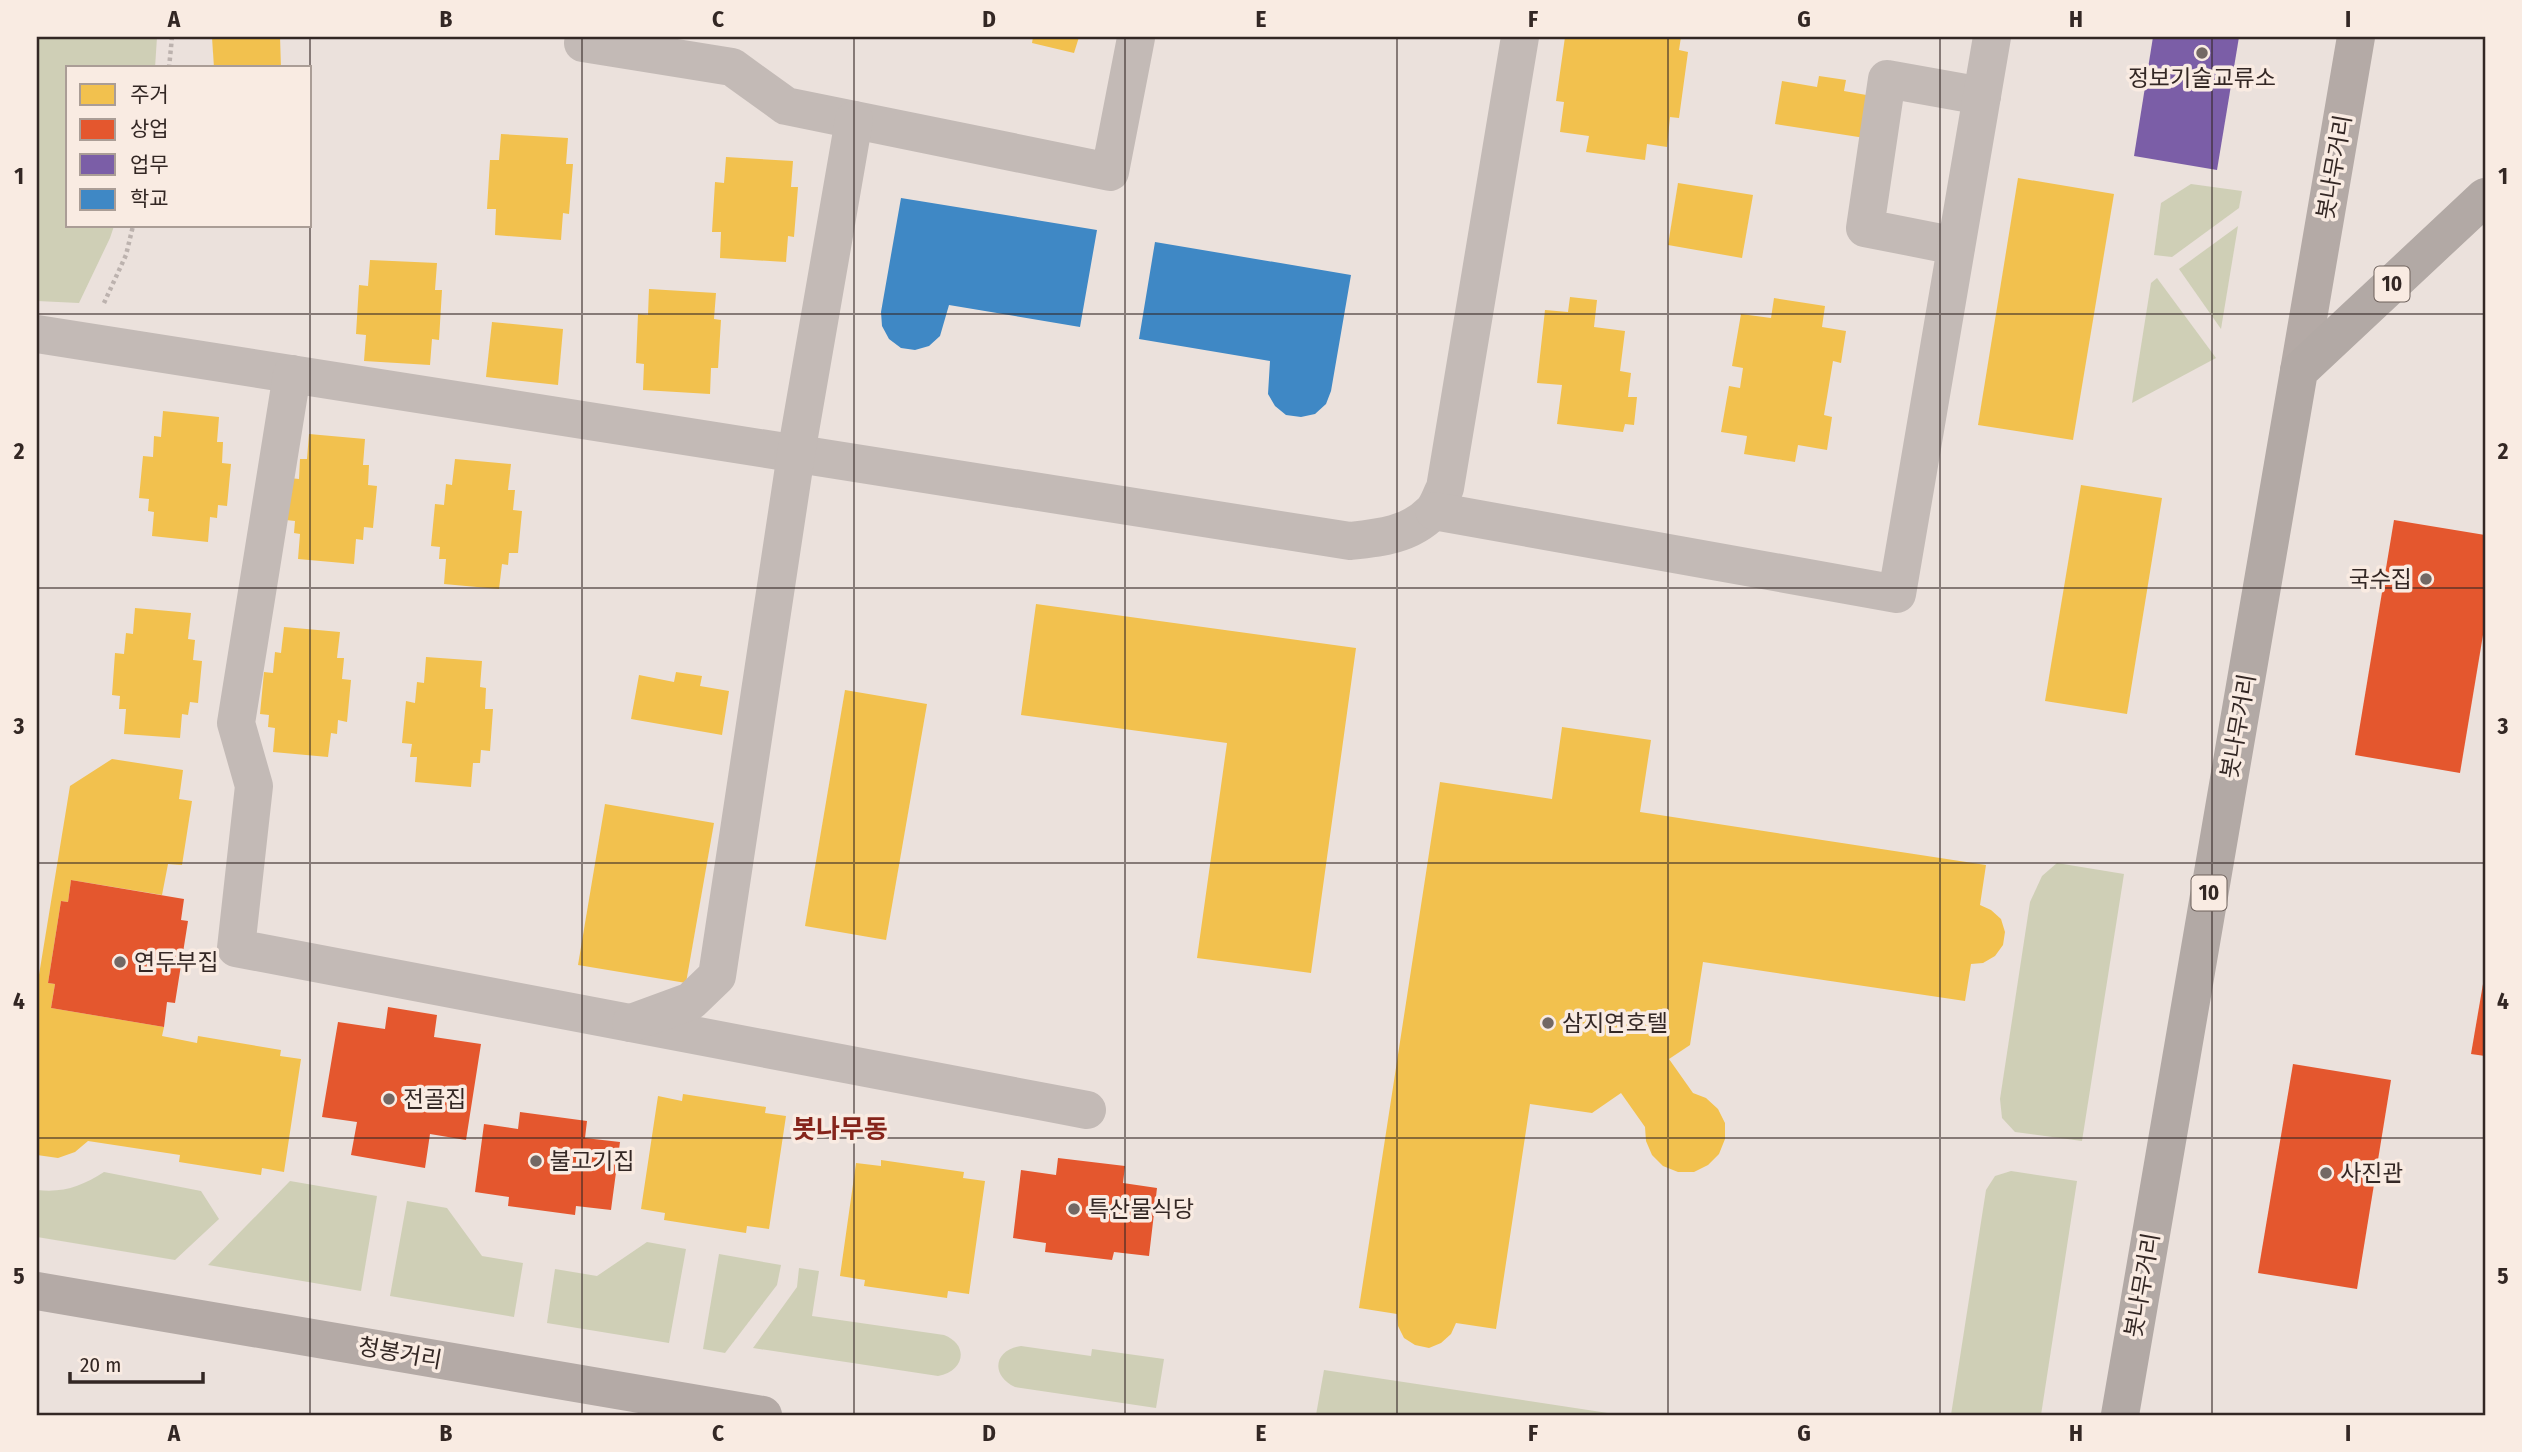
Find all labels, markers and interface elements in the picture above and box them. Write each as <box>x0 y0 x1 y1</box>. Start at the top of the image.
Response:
text: A <box>167 5 181 33</box>
text: B <box>440 5 453 33</box>
text: C <box>712 5 724 33</box>
text: D <box>982 5 996 33</box>
text: E <box>1256 5 1267 33</box>
text: F <box>1528 5 1538 33</box>
text: G <box>1797 5 1811 33</box>
text: H <box>2069 5 2083 33</box>
text: I <box>2345 5 2351 33</box>
marker: 정보기술교류소 <box>2194 45 2210 61</box>
place label: 정보기술교류소 <box>2128 64 2276 92</box>
legend <box>66 66 312 228</box>
text: 주거 <box>130 82 169 108</box>
street label: 봇나무거리 <box>2311 112 2357 222</box>
text: 상업 <box>130 116 169 142</box>
text: 업무 <box>130 152 169 178</box>
text: 1 <box>14 162 24 190</box>
text: 1 <box>2498 162 2508 190</box>
text: 학교 <box>130 186 169 212</box>
road number: 10 <box>2374 266 2410 302</box>
text: 2 <box>13 437 25 465</box>
text: 2 <box>2497 437 2509 465</box>
place label: 국수집 <box>2349 565 2412 593</box>
marker: 국수집 <box>2418 571 2434 587</box>
street label: 봇나무거리 <box>2215 671 2261 781</box>
text: 3 <box>13 712 25 740</box>
text: 3 <box>2497 712 2509 740</box>
road number: 10 <box>2192 876 2226 910</box>
place label: 연두부집 <box>134 948 219 976</box>
marker: 연두부집 <box>112 954 128 970</box>
text: 4 <box>13 987 25 1015</box>
text: 4 <box>2497 987 2509 1015</box>
place label: 삼지연호텔 <box>1562 1009 1668 1037</box>
marker: 삼지연호텔 <box>1540 1015 1556 1031</box>
place label: 전골집 <box>403 1085 466 1113</box>
marker: 전골집 <box>381 1091 397 1107</box>
district label: 봇나무동 <box>792 1114 888 1145</box>
place label: 불고기집 <box>550 1147 635 1175</box>
marker: 불고기집 <box>528 1153 544 1169</box>
place label: 사진관 <box>2340 1159 2403 1187</box>
marker: 사진관 <box>2318 1165 2334 1181</box>
place label: 특산물식당 <box>1088 1195 1194 1223</box>
marker: 특산물식당 <box>1066 1201 1082 1217</box>
street label: 봇나무거리 <box>2119 1230 2165 1340</box>
text: 5 <box>13 1262 25 1290</box>
text: 5 <box>2497 1262 2509 1290</box>
street label: 청봉거리 <box>356 1332 444 1374</box>
scale bar <box>70 1340 203 1384</box>
text: 20 m <box>80 1352 121 1378</box>
text: A <box>167 1419 181 1447</box>
text: B <box>440 1419 453 1447</box>
text: C <box>712 1419 724 1447</box>
text: D <box>982 1419 996 1447</box>
text: E <box>1256 1419 1267 1447</box>
text: F <box>1528 1419 1538 1447</box>
text: G <box>1797 1419 1811 1447</box>
text: H <box>2069 1419 2083 1447</box>
text: I <box>2345 1419 2351 1447</box>

